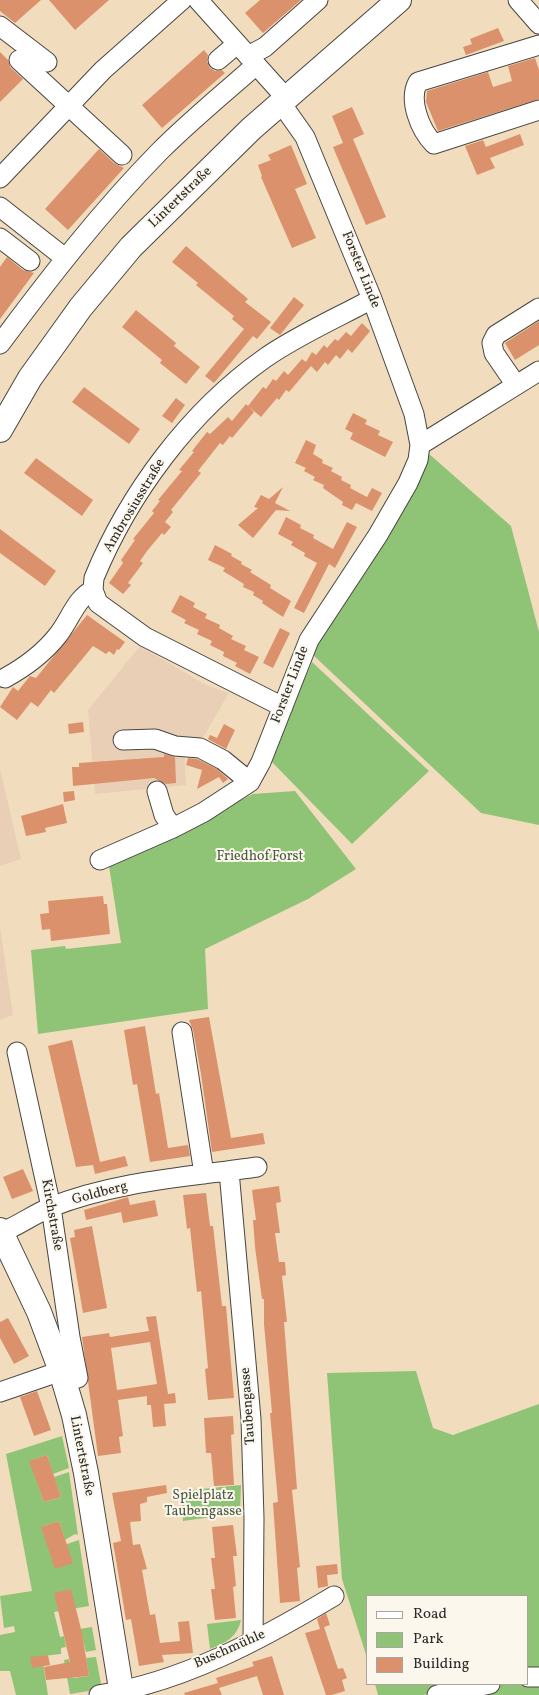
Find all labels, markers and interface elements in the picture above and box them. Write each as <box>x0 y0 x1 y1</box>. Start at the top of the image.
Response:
street label: Lintertstraße <box>146 164 216 232</box>
street label: Forster Linde <box>337 229 383 311</box>
street label: Ambrosiusstraße <box>100 456 170 556</box>
street label: Forster Linde <box>269 644 313 726</box>
park label: Friedhof Forst <box>217 849 303 865</box>
street label: Kirchstraße <box>36 1178 66 1252</box>
street label: Goldberg <box>70 1179 130 1209</box>
street label: Taubengasse <box>238 1367 260 1445</box>
street label: Lintertstraße <box>65 1414 97 1498</box>
park label: Spielplatz Taubengasse <box>164 1488 242 1520</box>
legend <box>366 1595 529 1685</box>
text: Road <box>413 1604 447 1625</box>
street label: Buschmühle <box>192 1627 268 1673</box>
text: Park <box>413 1629 444 1650</box>
text: Building <box>413 1654 469 1675</box>

